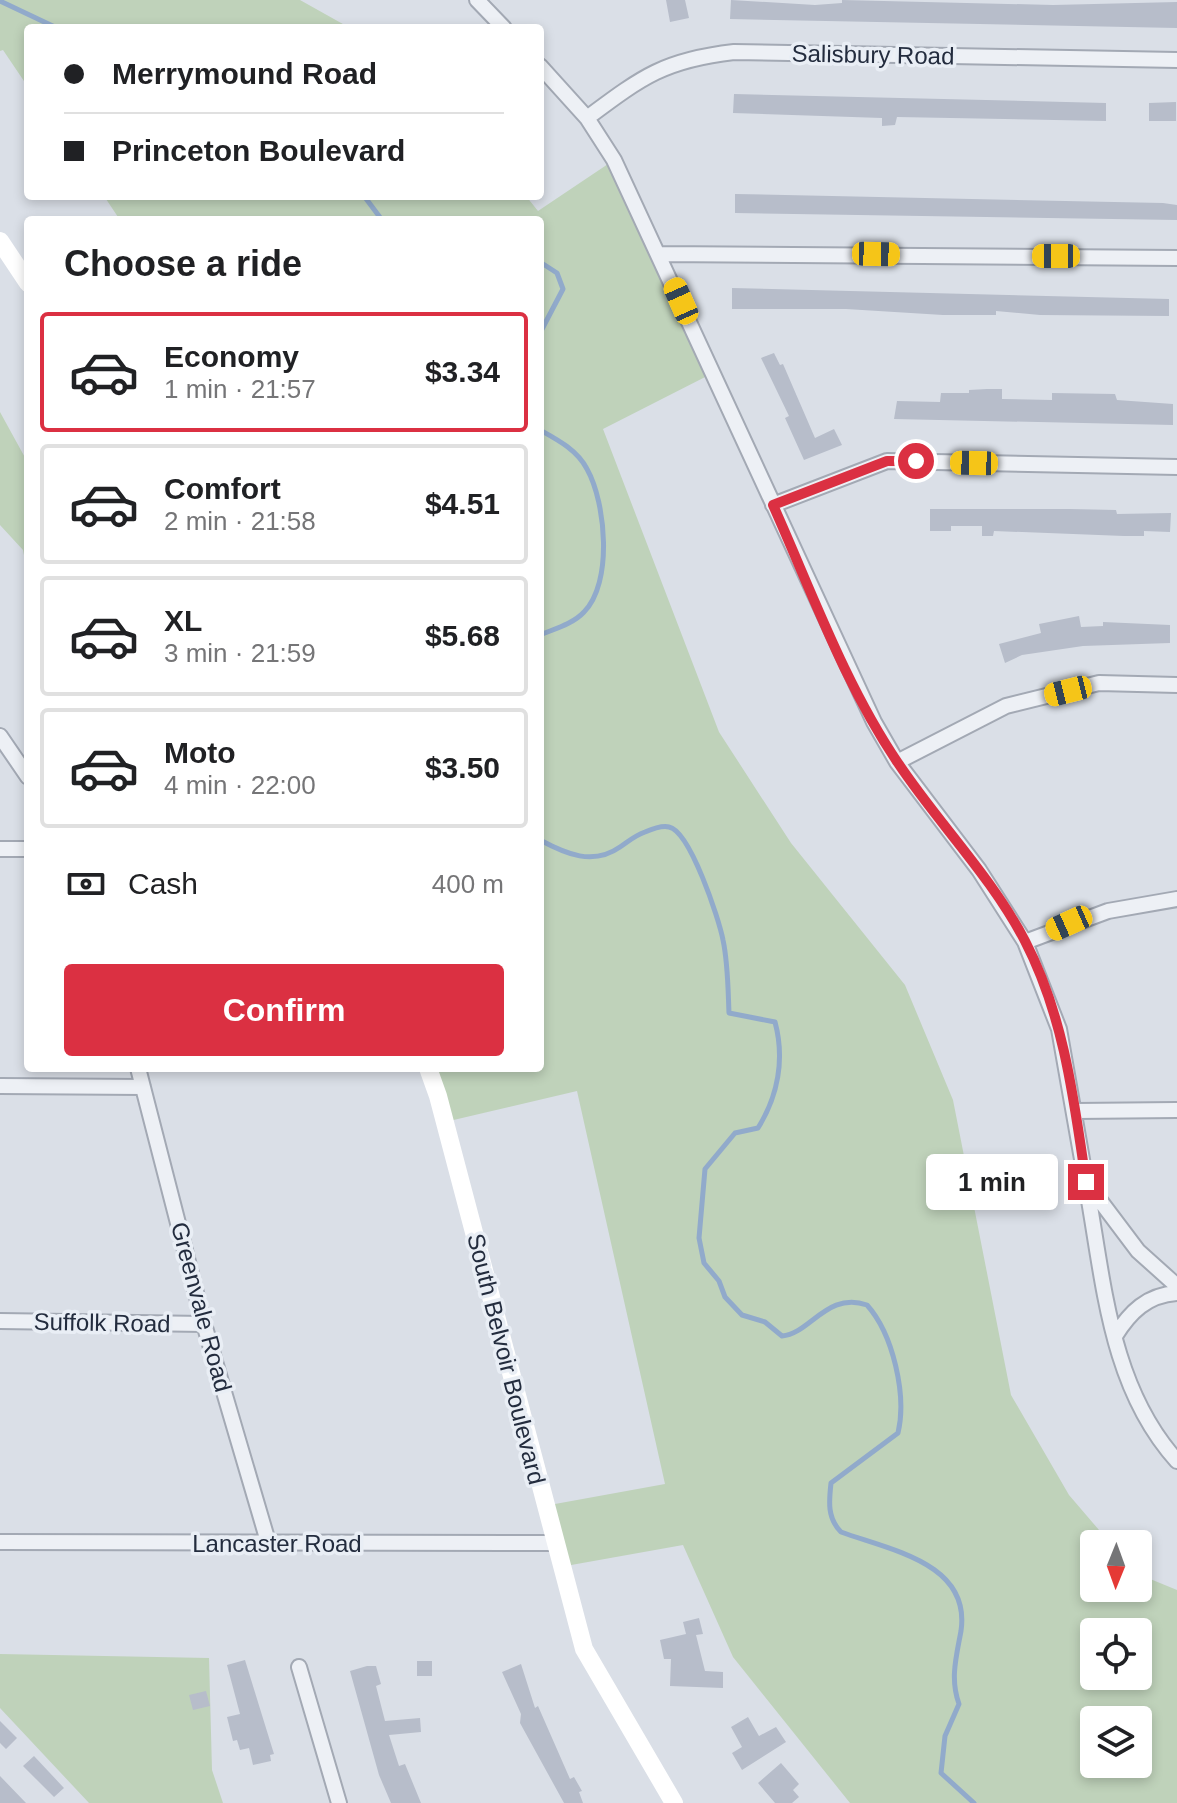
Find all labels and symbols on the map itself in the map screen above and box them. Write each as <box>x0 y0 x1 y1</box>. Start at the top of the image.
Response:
street label: Salisbury Road <box>791 40 955 69</box>
car <box>852 242 900 266</box>
car <box>1032 244 1080 268</box>
car <box>660 274 702 328</box>
route start <box>898 443 934 479</box>
car <box>950 451 998 475</box>
car <box>1042 674 1094 708</box>
car <box>1042 902 1096 944</box>
callout: 1 min <box>926 1154 1058 1210</box>
route end <box>1068 1164 1104 1200</box>
street label: Greenvale Road <box>166 1219 237 1395</box>
street label: South Belvoir Boulevard <box>462 1231 551 1487</box>
street label: Suffolk Road <box>33 1308 171 1337</box>
street label: Lancaster Road <box>192 1530 362 1557</box>
north arrow <box>1080 1530 1152 1602</box>

